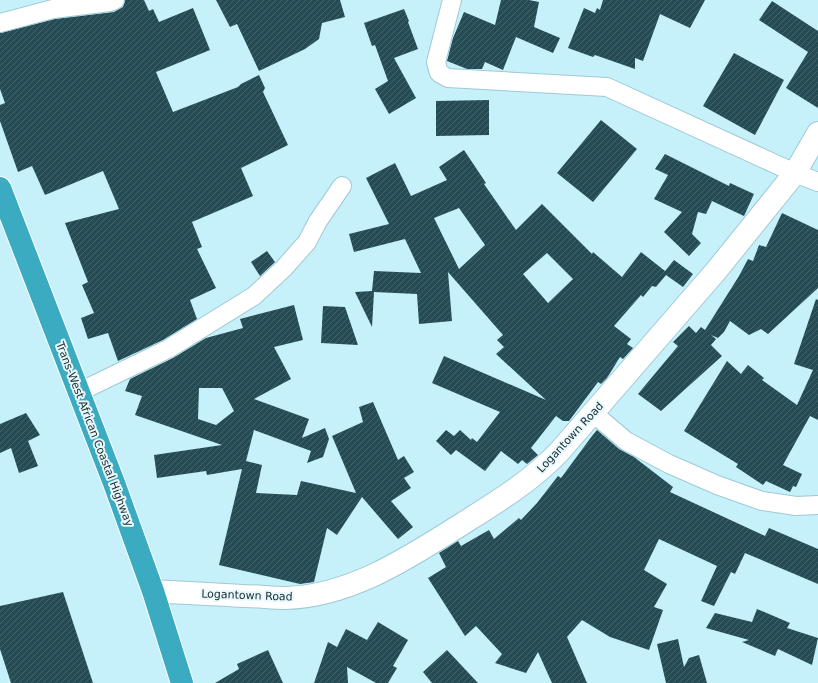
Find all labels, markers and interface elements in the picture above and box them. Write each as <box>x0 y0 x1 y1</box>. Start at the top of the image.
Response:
street label: Trans-West African Coastal Highway <box>53 339 136 529</box>
street label: Logantown Road <box>534 399 606 475</box>
street label: Logantown Road <box>201 587 293 604</box>

